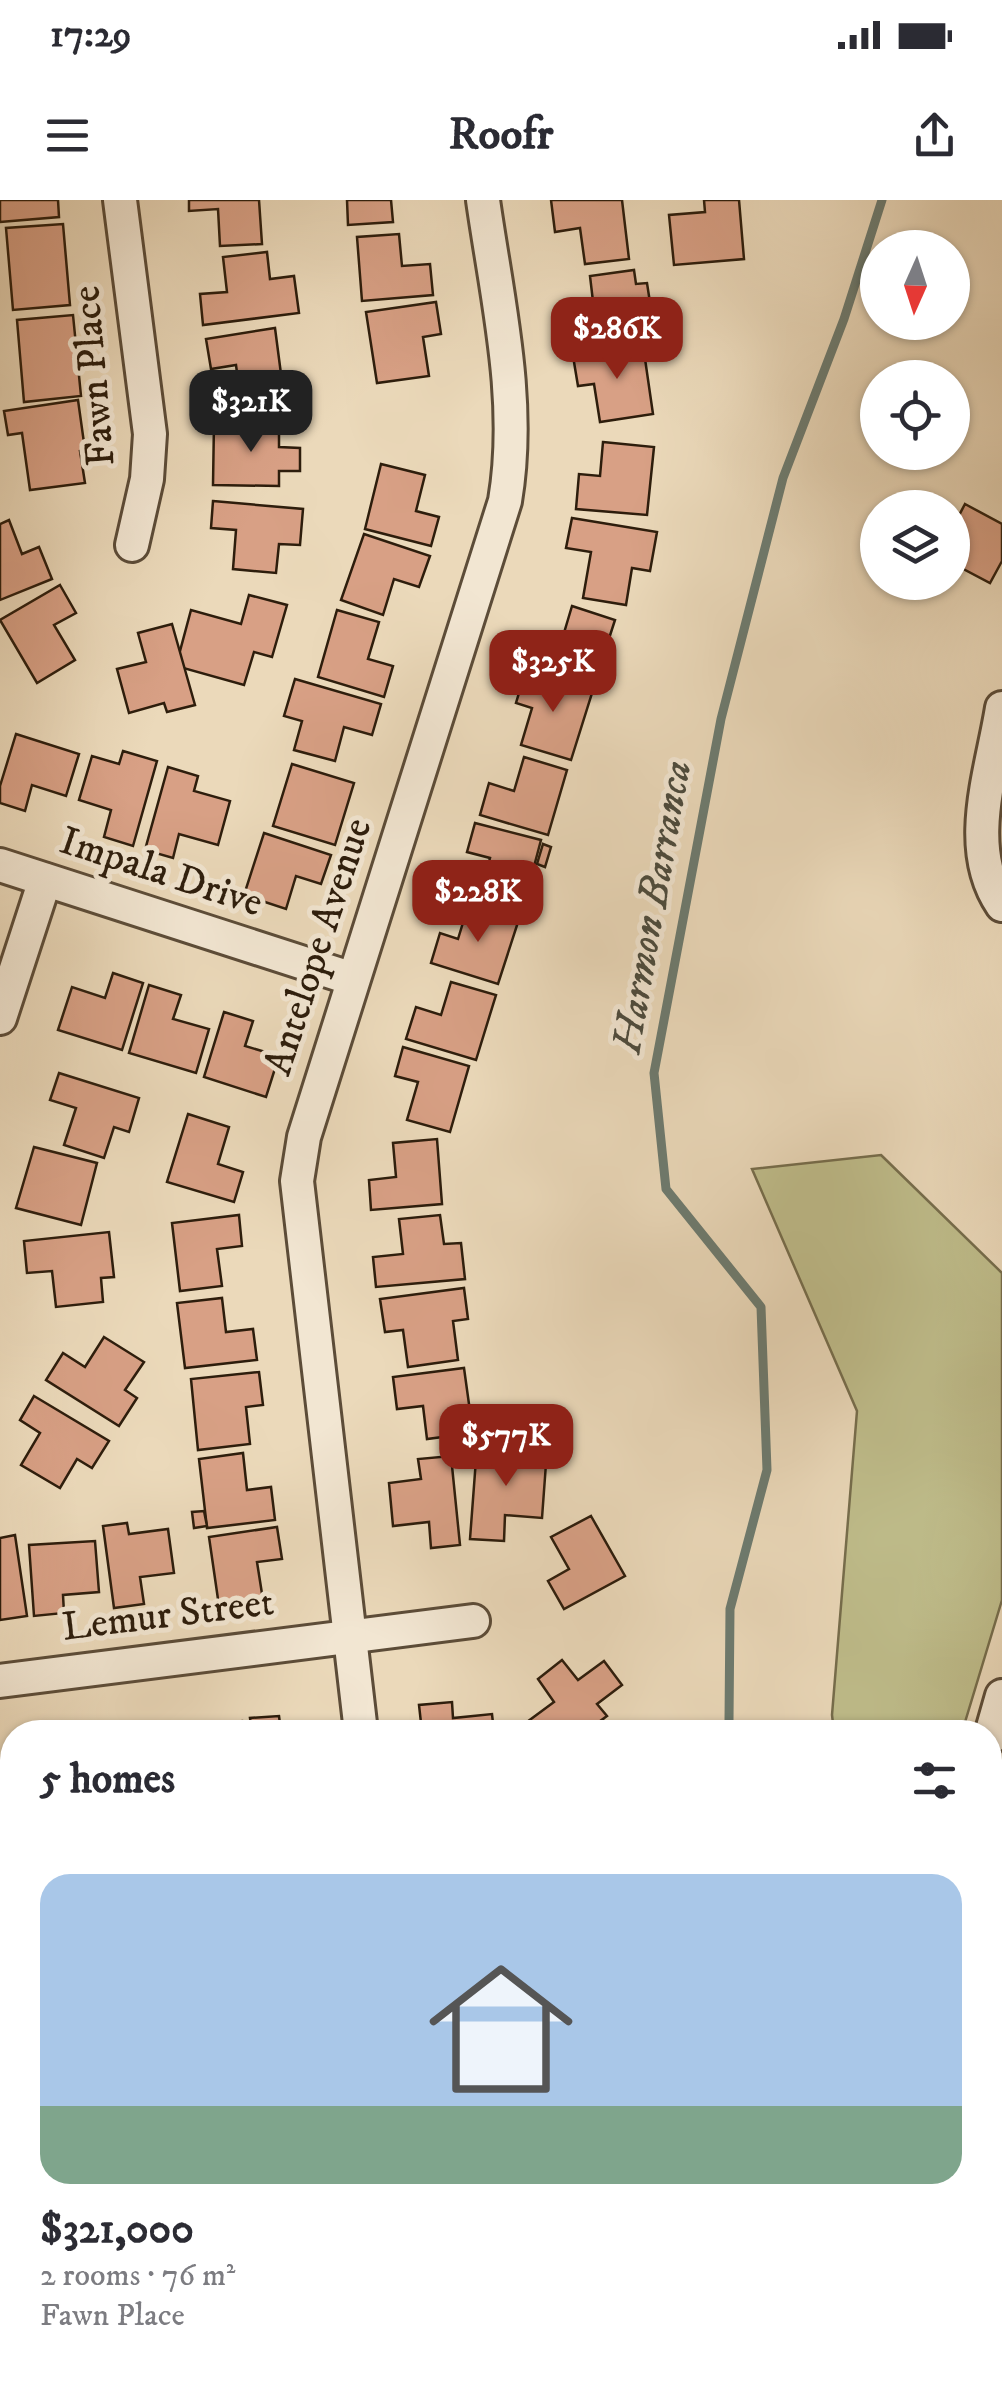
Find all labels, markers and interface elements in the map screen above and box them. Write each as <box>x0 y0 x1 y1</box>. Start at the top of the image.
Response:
text: 17:29 <box>50 11 132 59</box>
text: Roofr <box>449 107 553 163</box>
icon: menu <box>40 108 95 163</box>
icon: share <box>907 108 962 163</box>
north arrow <box>860 230 970 340</box>
map controls <box>860 230 970 600</box>
street label: Fawn Place <box>62 284 128 468</box>
pin: $286K <box>547 297 687 382</box>
text: $286K <box>573 309 661 349</box>
button: locate <box>860 360 970 470</box>
pin: $321K <box>181 370 321 455</box>
text: $321K <box>211 382 291 422</box>
button: layers <box>860 490 970 600</box>
pin: $325K <box>483 630 623 715</box>
text: $325K <box>511 642 595 682</box>
water label: Harmon Barranca <box>601 756 704 1059</box>
street label: Antelope Avenue <box>254 812 384 1082</box>
street label: Impala Drive <box>53 817 269 929</box>
pin: $228K <box>408 860 548 945</box>
text: $228K <box>434 872 522 912</box>
pin: $577K <box>436 1404 576 1489</box>
text: $577K <box>461 1416 551 1456</box>
street label: Lemur Street <box>59 1578 277 1654</box>
icon: filters <box>907 1753 962 1808</box>
text: 5 homes <box>40 1754 175 1806</box>
icon: home <box>411 1939 591 2119</box>
text: $321,000 <box>40 2204 194 2256</box>
text: 2 rooms · 76 m² <box>40 2256 235 2296</box>
text: Fawn Place <box>40 2296 185 2336</box>

